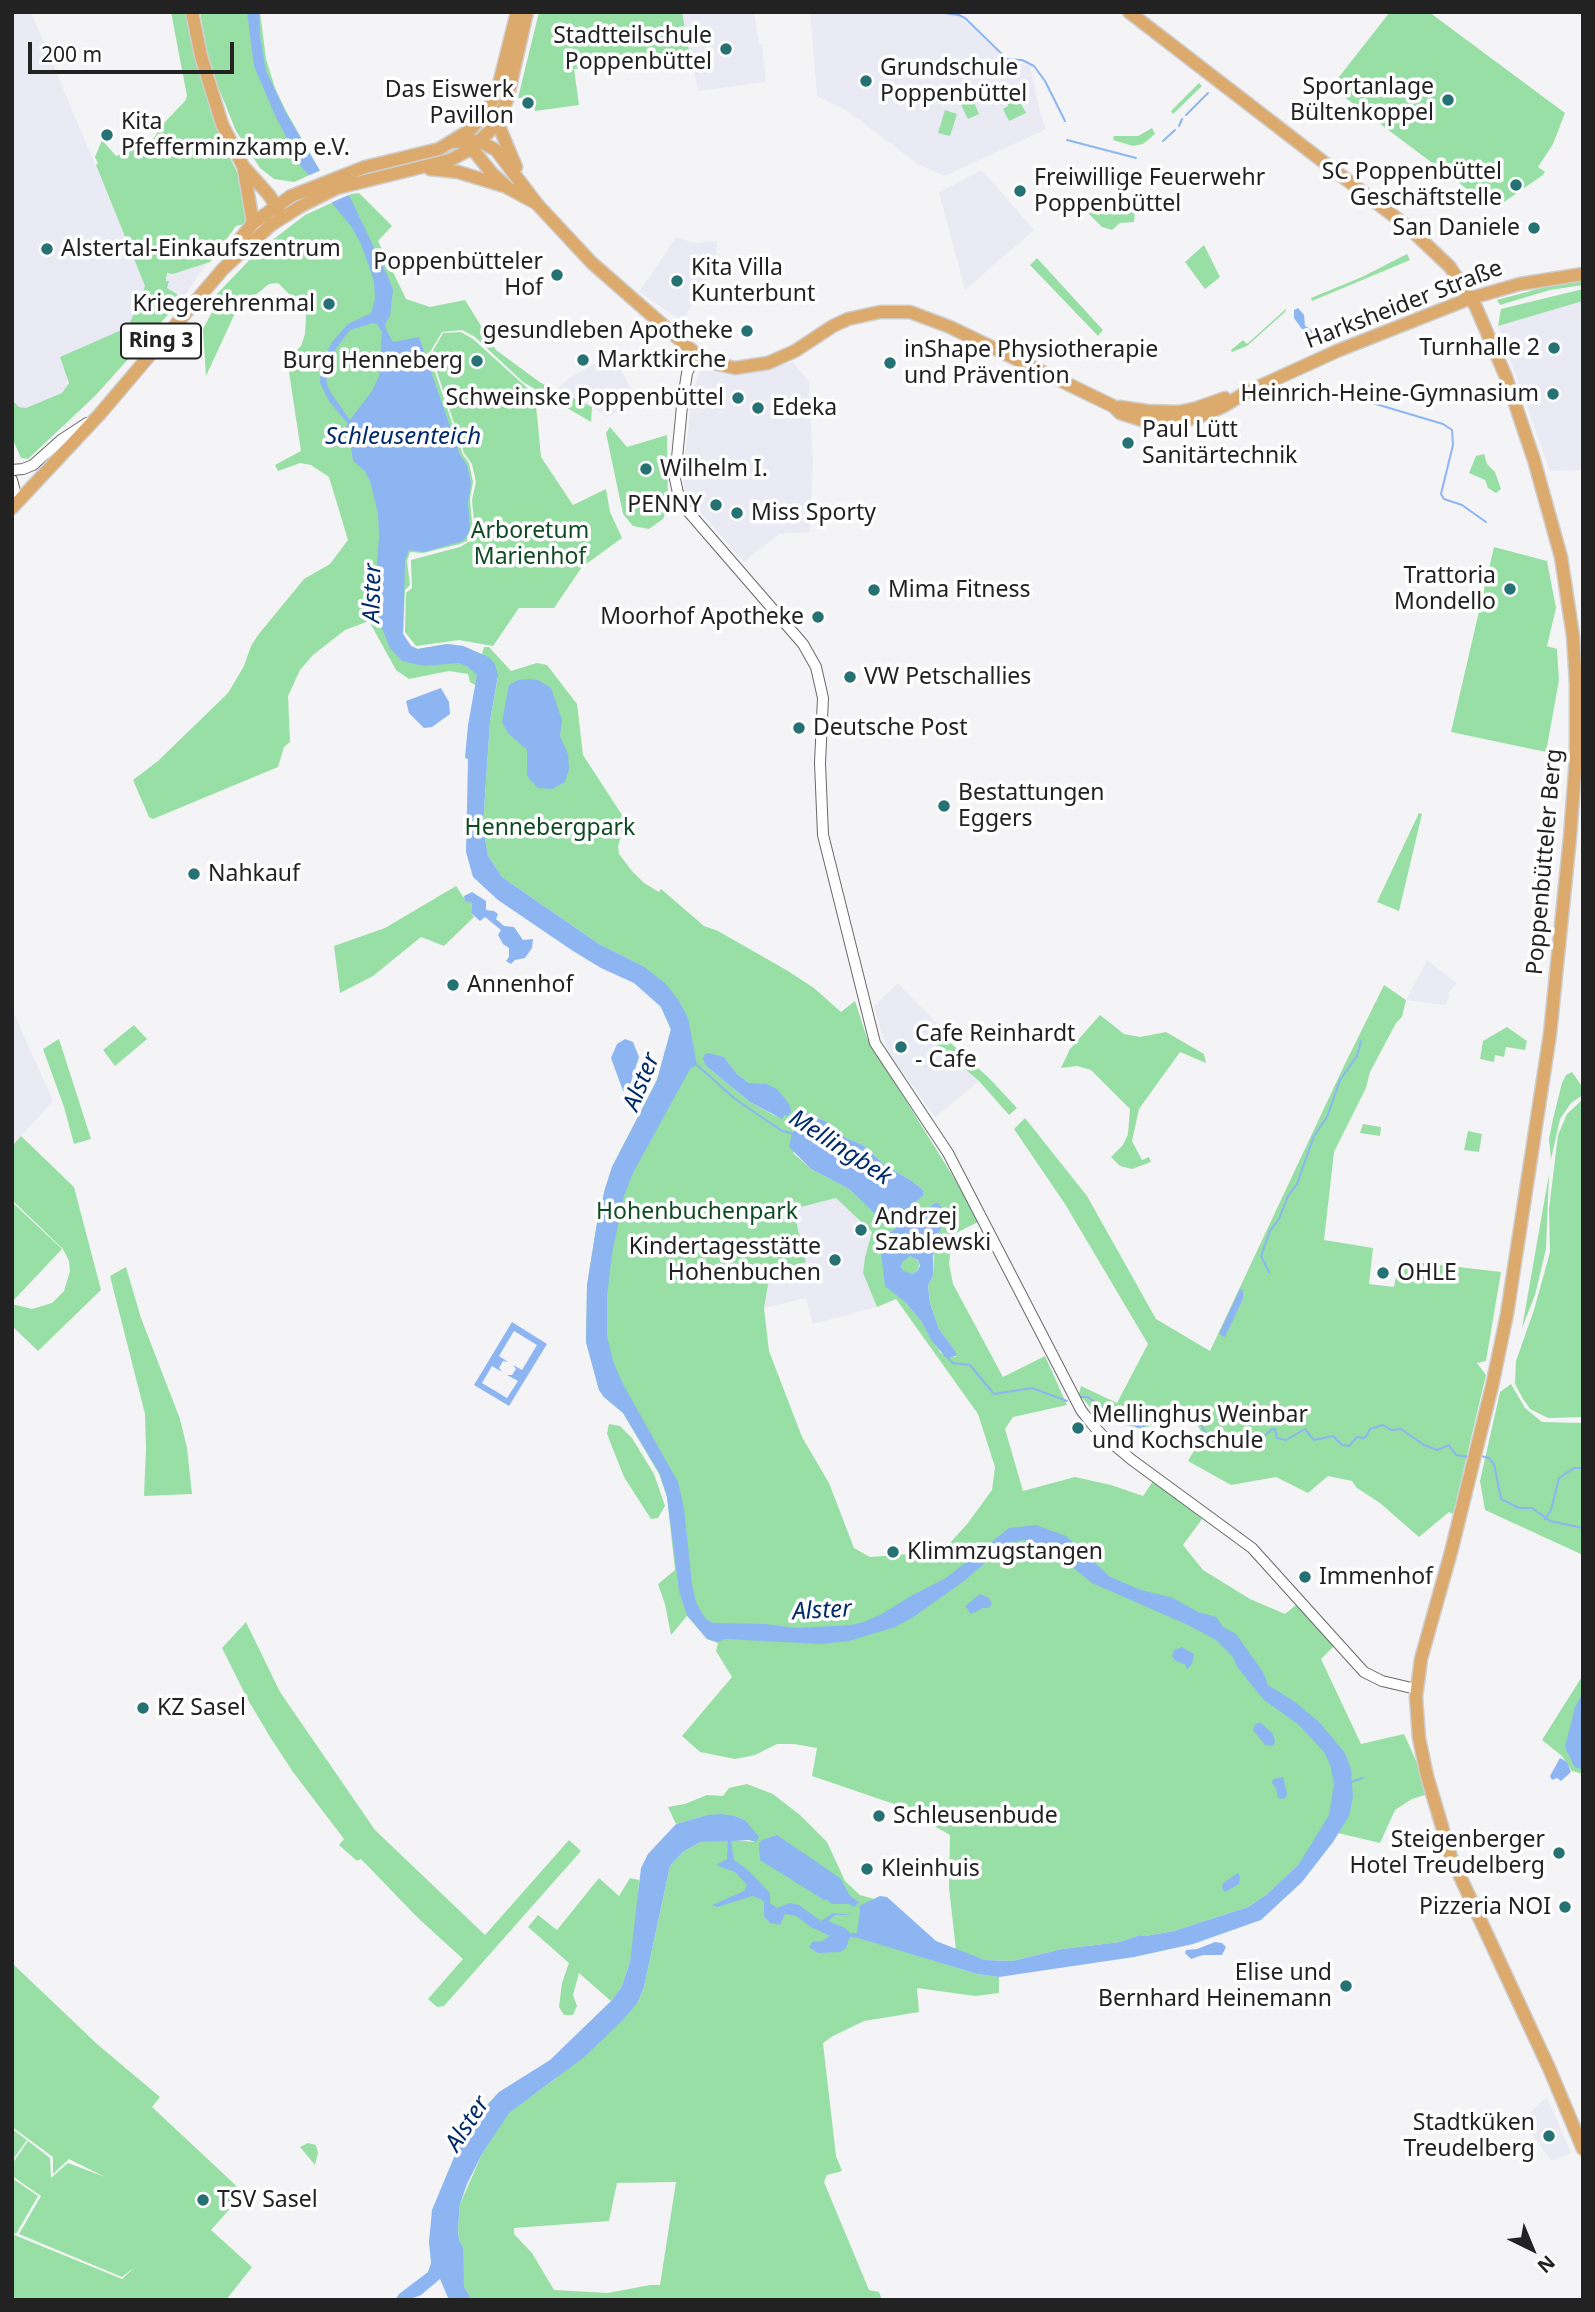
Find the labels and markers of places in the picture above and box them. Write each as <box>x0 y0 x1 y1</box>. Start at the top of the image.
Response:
place label: Stadtteilschule Poppenbüttel <box>553 22 712 76</box>
marker: Stadtteilschule Poppenbüttel <box>718 41 734 57</box>
place label: Grundschule Poppenbüttel <box>880 54 1027 108</box>
marker: Grundschule Poppenbüttel <box>858 73 874 89</box>
place label: Sportanlage Bültenkoppel <box>1290 73 1434 127</box>
place label: Das Eiswerk Pavillon <box>385 76 514 130</box>
marker: Sportanlage Bültenkoppel <box>1440 92 1456 108</box>
marker: Das Eiswerk Pavillon <box>520 95 536 111</box>
place label: Kita Pfefferminzkamp e.V. <box>121 108 350 162</box>
marker: Kita Pfefferminzkamp e.V. <box>99 127 115 143</box>
place label: SC Poppenbüttel Geschäftstelle <box>1322 158 1502 212</box>
place label: Freiwillige Feuerwehr Poppenbüttel <box>1034 164 1265 218</box>
marker: SC Poppenbüttel Geschäftstelle <box>1508 177 1524 193</box>
marker: Freiwillige Feuerwehr Poppenbüttel <box>1012 183 1028 199</box>
place label: San Daniele <box>1393 214 1520 242</box>
marker: San Daniele <box>1526 220 1542 236</box>
place label: Alstertal-Einkaufszentrum <box>61 235 341 263</box>
marker: Alstertal-Einkaufszentrum <box>39 241 55 257</box>
place label: Poppenbütteler Hof <box>373 248 543 302</box>
place label: Kita Villa Kunterbunt <box>691 254 815 308</box>
marker: Poppenbütteler Hof <box>549 267 565 283</box>
marker: Kita Villa Kunterbunt <box>669 273 685 289</box>
place label: Kriegerehrenmal <box>132 290 315 318</box>
marker: Kriegerehrenmal <box>321 296 337 312</box>
place label: gesundleben Apotheke <box>483 317 733 345</box>
marker: gesundleben Apotheke <box>739 323 755 339</box>
place label: Turnhalle 2 <box>1419 334 1540 362</box>
place label: inShape Physiotherapie und Prävention <box>904 336 1158 390</box>
marker: Turnhalle 2 <box>1546 340 1562 356</box>
place label: Marktkirche <box>597 346 726 374</box>
place label: Burg Henneberg <box>282 347 463 375</box>
marker: Marktkirche <box>575 352 591 368</box>
marker: Burg Henneberg <box>469 353 485 369</box>
marker: inShape Physiotherapie und Prävention <box>882 355 898 371</box>
place label: Heinrich-Heine-Gymnasium <box>1240 380 1539 408</box>
place label: Schweinske Poppenbüttel <box>445 384 724 412</box>
marker: Heinrich-Heine-Gymnasium <box>1545 386 1561 402</box>
marker: Schweinske Poppenbüttel <box>730 390 746 406</box>
place label: Edeka <box>772 394 837 422</box>
marker: Edeka <box>750 400 766 416</box>
place label: Paul Lütt Sanitärtechnik <box>1142 416 1297 470</box>
marker: Paul Lütt Sanitärtechnik <box>1120 435 1136 451</box>
place label: Wilhelm I. <box>660 455 768 483</box>
marker: Wilhelm I. <box>638 461 654 477</box>
place label: PENNY <box>627 491 702 519</box>
marker: PENNY <box>708 497 724 513</box>
place label: Miss Sporty <box>751 499 876 527</box>
marker: Miss Sporty <box>729 505 745 521</box>
place label: Trattoria Mondello <box>1394 562 1496 616</box>
place label: Mima Fitness <box>888 576 1031 604</box>
marker: Trattoria Mondello <box>1502 581 1518 597</box>
marker: Mima Fitness <box>866 582 882 598</box>
place label: Moorhof Apotheke <box>600 603 804 631</box>
marker: Moorhof Apotheke <box>810 609 826 625</box>
place label: VW Petschallies <box>864 663 1031 691</box>
marker: VW Petschallies <box>842 669 858 685</box>
place label: Deutsche Post <box>813 714 968 742</box>
marker: Deutsche Post <box>791 720 807 736</box>
place label: Bestattungen Eggers <box>958 779 1105 833</box>
marker: Bestattungen Eggers <box>936 798 952 814</box>
place label: Nahkauf <box>208 860 300 888</box>
marker: Nahkauf <box>186 866 202 882</box>
place label: Annenhof <box>467 971 573 999</box>
marker: Annenhof <box>445 977 461 993</box>
place label: Cafe Reinhardt - Cafe <box>915 1020 1075 1074</box>
marker: Cafe Reinhardt - Cafe <box>893 1039 909 1055</box>
place label: Andrzej Szablewski <box>875 1203 991 1257</box>
marker: Andrzej Szablewski <box>853 1222 869 1238</box>
place label: Kindertagesstätte Hohenbuchen <box>629 1233 821 1287</box>
marker: Kindertagesstätte Hohenbuchen <box>827 1252 843 1268</box>
place label: OHLE <box>1397 1259 1457 1287</box>
marker: OHLE <box>1375 1265 1391 1281</box>
place label: Mellinghus Weinbar und Kochschule <box>1092 1401 1308 1455</box>
marker: Mellinghus Weinbar und Kochschule <box>1070 1420 1086 1436</box>
place label: Klimmzugstangen <box>907 1538 1103 1566</box>
marker: Klimmzugstangen <box>885 1544 901 1560</box>
place label: Immenhof <box>1319 1563 1433 1591</box>
marker: Immenhof <box>1297 1569 1313 1585</box>
place label: KZ Sasel <box>157 1694 246 1722</box>
marker: KZ Sasel <box>135 1700 151 1716</box>
place label: Schleusenbude <box>893 1802 1058 1830</box>
marker: Schleusenbude <box>871 1808 887 1824</box>
place label: Steigenberger Hotel Treudelberg <box>1349 1826 1545 1880</box>
marker: Steigenberger Hotel Treudelberg <box>1551 1845 1567 1861</box>
place label: Kleinhuis <box>881 1855 980 1883</box>
marker: Kleinhuis <box>859 1861 875 1877</box>
place label: Pizzeria NOI <box>1419 1893 1551 1921</box>
marker: Pizzeria NOI <box>1557 1899 1573 1915</box>
place label: Elise und Bernhard Heinemann <box>1098 1959 1332 2013</box>
marker: Elise und Bernhard Heinemann <box>1338 1978 1354 1994</box>
place label: Stadtküken Treudelberg <box>1404 2109 1535 2163</box>
marker: Stadtküken Treudelberg <box>1541 2128 1557 2144</box>
place label: TSV Sasel <box>217 2186 318 2214</box>
marker: TSV Sasel <box>195 2192 211 2208</box>

